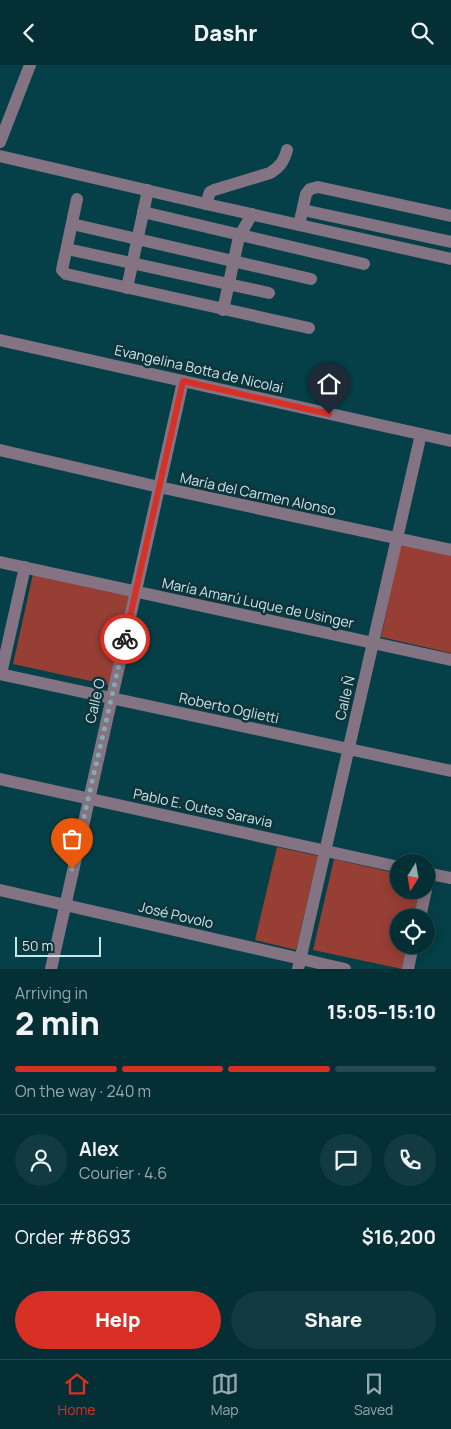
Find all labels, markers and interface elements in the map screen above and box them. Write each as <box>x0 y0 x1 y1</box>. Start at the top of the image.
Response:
text: Dashr <box>194 18 257 48</box>
icon: back <box>15 19 43 47</box>
icon: search <box>408 19 436 47</box>
street label: Evangelina Botta de Nicolai <box>113 340 285 397</box>
pin <box>308 363 350 414</box>
icon: home <box>315 370 343 398</box>
street label: María del Carmen Alonso <box>178 468 338 519</box>
street label: María Amarú Luque de Usinger <box>160 573 356 632</box>
courier <box>100 614 150 664</box>
icon: bike <box>111 625 139 653</box>
street label: Calle Ñ <box>330 674 359 722</box>
street label: Calle O <box>80 677 109 725</box>
street label: Roberto Oglietti <box>177 688 281 727</box>
street label: Pablo E. Outes Saravia <box>132 783 274 832</box>
pin <box>51 818 93 869</box>
icon: bag <box>58 825 86 853</box>
north arrow <box>390 854 435 899</box>
map controls <box>390 854 435 954</box>
street label: José Povolo <box>137 897 215 932</box>
button: locate <box>390 909 435 954</box>
scale bar <box>15 934 101 957</box>
text: 50 m <box>22 936 53 955</box>
text: Arriving in <box>15 982 88 1004</box>
text: 15:05–15:10 <box>327 999 436 1025</box>
text: 2 min <box>15 1001 100 1045</box>
text: On the way · 240 m <box>15 1080 151 1102</box>
button: person <box>15 1134 67 1186</box>
button: chat <box>320 1134 372 1186</box>
button: phone <box>384 1134 436 1186</box>
text: Alex <box>79 1136 119 1162</box>
text: Courier · 4.6 <box>79 1162 167 1184</box>
text: Order #8693 <box>15 1224 131 1250</box>
text: $16,200 <box>362 1224 436 1250</box>
button: Help <box>15 1291 221 1349</box>
button: Share <box>231 1291 436 1349</box>
tab: Home <box>58 1370 95 1419</box>
tab: Map <box>211 1370 239 1419</box>
tab: Saved <box>354 1370 393 1419</box>

